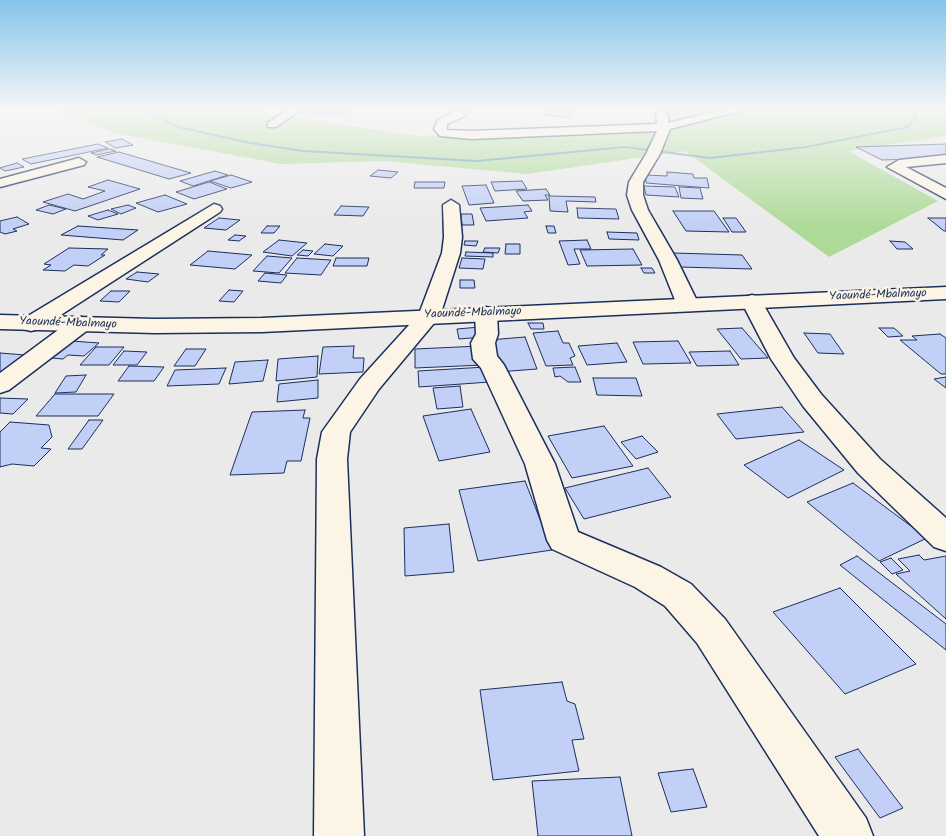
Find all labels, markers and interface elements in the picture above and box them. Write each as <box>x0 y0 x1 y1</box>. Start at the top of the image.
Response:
street label: Yaoundé-Mbalmayo <box>829 287 927 305</box>
street label: Yaoundé-Mbalmayo <box>424 305 522 323</box>
street label: Yaoundé-Mbalmayo <box>19 315 117 333</box>

